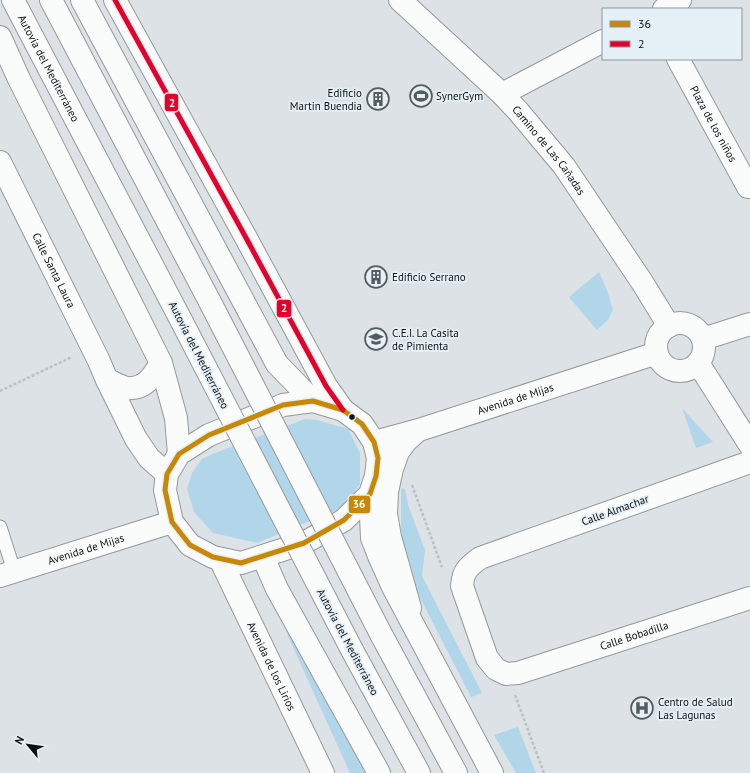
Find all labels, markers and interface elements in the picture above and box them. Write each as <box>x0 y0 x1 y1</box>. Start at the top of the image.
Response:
legend <box>602 8 742 60</box>
street label: Autovía del Mediterráneo <box>15 12 83 124</box>
text: 36 <box>638 16 651 31</box>
text: 2 <box>638 36 645 51</box>
sports icon: SynerGym <box>408 83 434 109</box>
street label: Plaza de los niños <box>687 83 740 165</box>
place label: Edificio Martin Buendia <box>290 86 362 113</box>
building icon: Edificio Martin Buendia <box>365 86 391 112</box>
place label: SynerGym <box>436 89 483 103</box>
line badge: 2 <box>164 93 179 112</box>
text: 2 <box>169 96 175 110</box>
street label: Camino de Las Cañadas <box>509 102 589 198</box>
street label: Calle Santa Laura <box>29 230 78 310</box>
building icon: Edificio Serrano <box>363 264 389 290</box>
place label: Edificio Serrano <box>392 270 466 284</box>
street label: Autovía del Mediterráneo <box>166 299 232 411</box>
line badge: 2 <box>276 299 292 318</box>
text: 2 <box>281 301 287 315</box>
school or university icon: C.E.I. La Casita de Pimienta <box>363 326 389 352</box>
place label: C.E.I. La Casita de Pimienta <box>392 326 459 353</box>
street label: Avenida de Mijas <box>476 380 556 418</box>
unlabelled marker <box>347 412 357 422</box>
street label: Calle Almachar <box>580 491 651 529</box>
line badge: 36 <box>348 495 371 514</box>
text: 36 <box>353 497 365 511</box>
street label: Avenida de Mijas <box>46 530 126 568</box>
street label: Autovía del Mediterráneo <box>314 586 382 698</box>
street label: Calle Bobadilla <box>598 618 670 653</box>
street label: Avenida de los Lirios <box>244 619 299 713</box>
hospital icon: Centro de Salud Las Lagunas <box>629 695 655 721</box>
place label: Centro de Salud Las Lagunas <box>658 695 733 722</box>
north arrow <box>8 725 48 765</box>
text: N <box>11 734 27 747</box>

